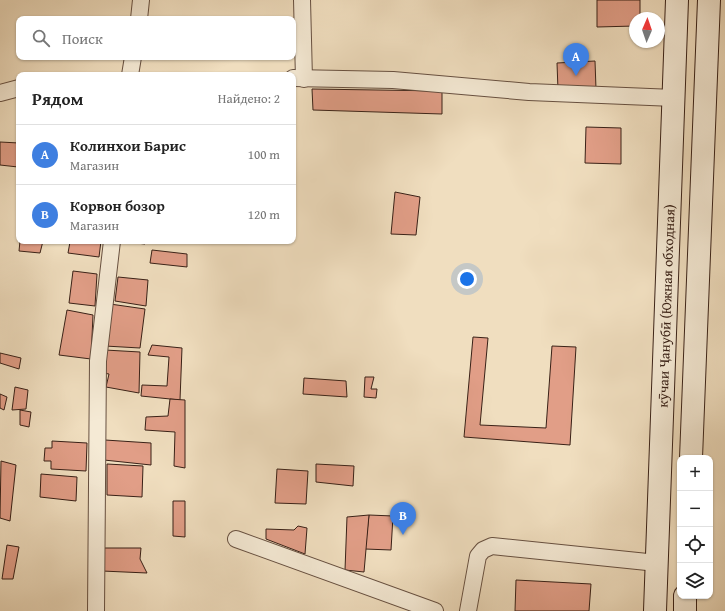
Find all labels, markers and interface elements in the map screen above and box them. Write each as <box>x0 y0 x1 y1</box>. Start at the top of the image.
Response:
north arrow <box>629 12 665 48</box>
search box <box>16 16 296 60</box>
icon: search <box>30 27 52 49</box>
text: Поиск <box>62 28 103 49</box>
pin: A <box>563 43 589 76</box>
text: Рядом <box>32 86 83 111</box>
text: Найдено: 2 <box>218 89 280 108</box>
text: Колинхои Барис <box>70 135 186 156</box>
text: A <box>41 145 49 164</box>
text: 100 m <box>248 145 280 164</box>
text: Магазин <box>70 156 119 175</box>
text: Корвон бозор <box>70 195 165 216</box>
street label: кӯчаи Ҷанубӣ (Южная обходная) <box>652 204 680 408</box>
text: B <box>41 205 49 224</box>
text: 120 m <box>248 205 280 224</box>
text: Магазин <box>70 216 119 235</box>
your location <box>457 269 477 289</box>
map controls <box>677 455 713 599</box>
button: + <box>677 455 713 491</box>
button: − <box>677 491 713 527</box>
pin: B <box>390 502 416 535</box>
button: locate <box>677 527 713 563</box>
button: layers <box>677 563 713 599</box>

